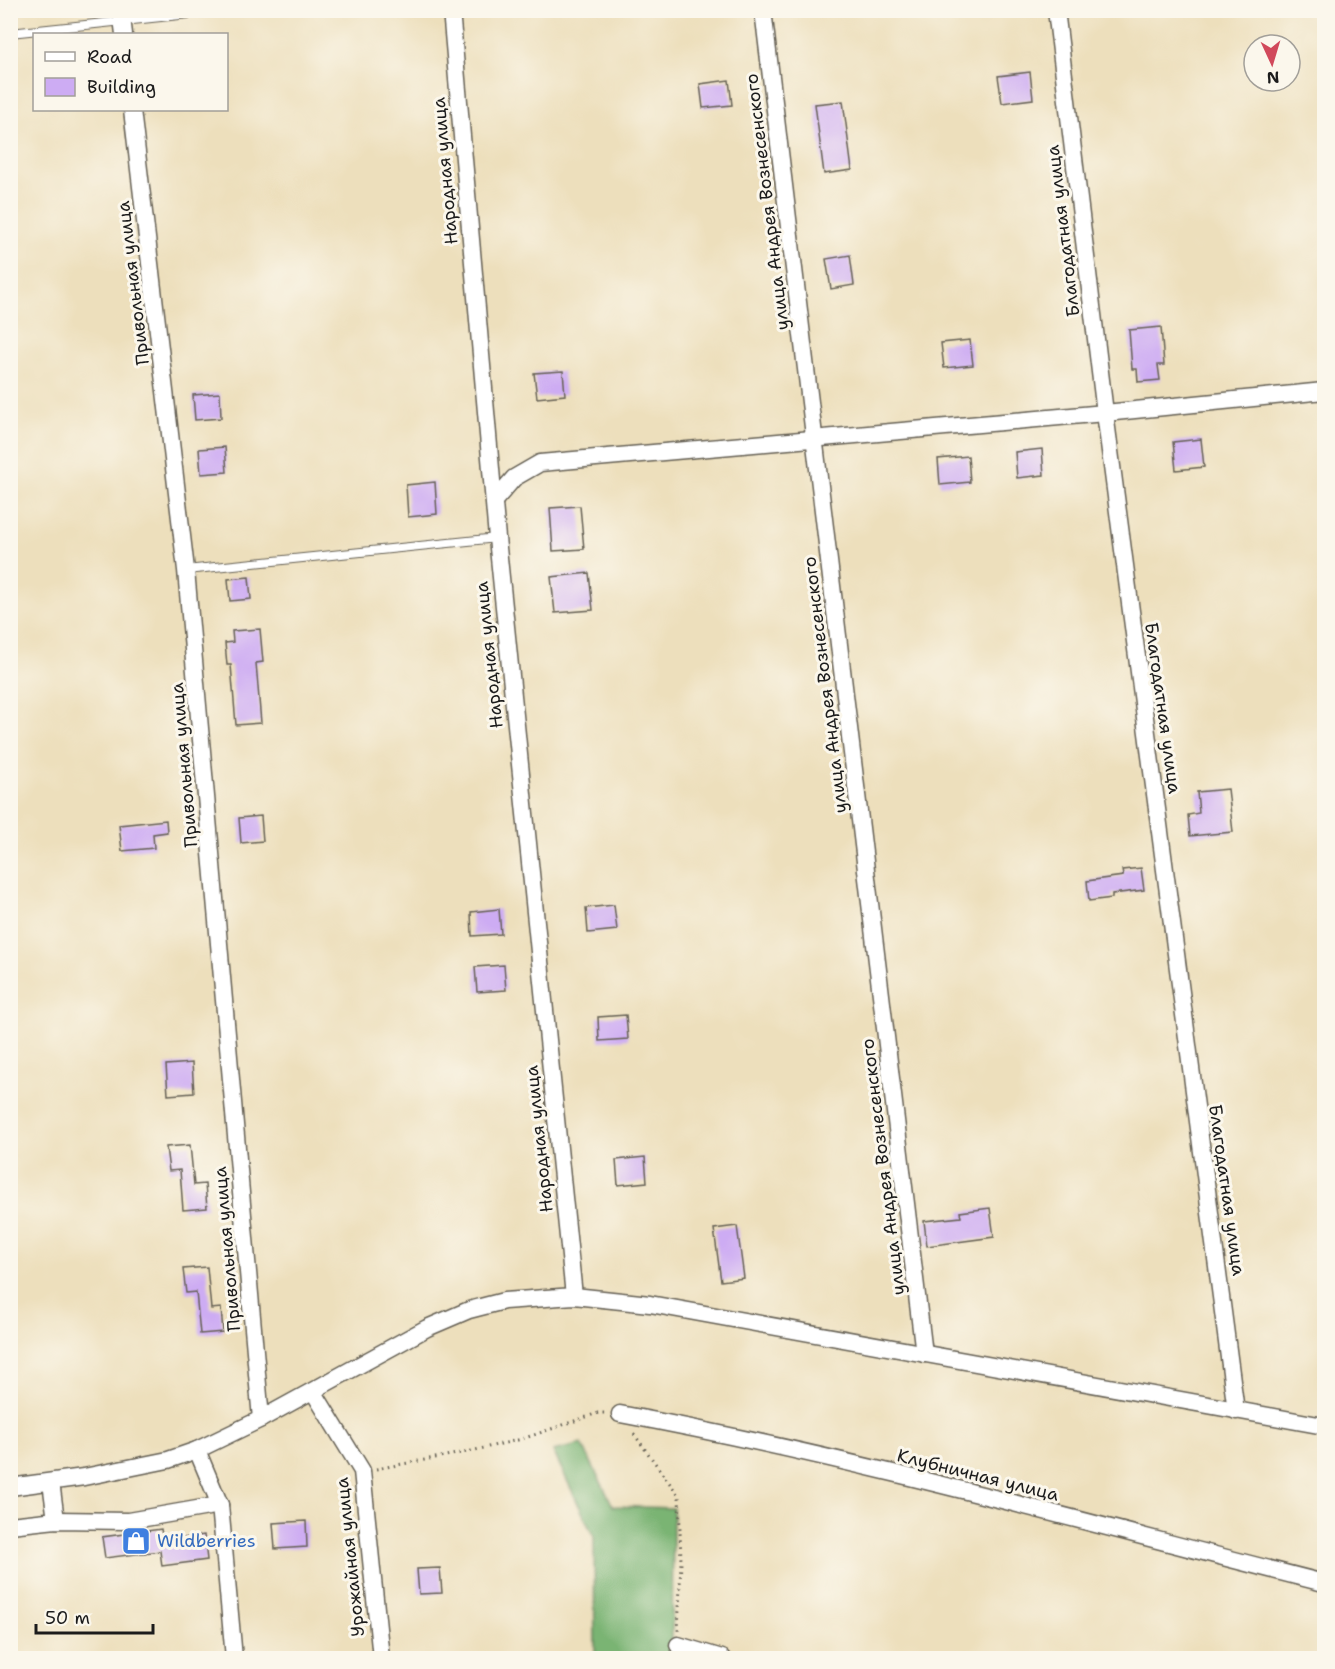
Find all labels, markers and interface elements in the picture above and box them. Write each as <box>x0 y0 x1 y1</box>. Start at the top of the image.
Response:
legend <box>33 33 228 111</box>
north arrow <box>1242 33 1302 93</box>
text: Road <box>87 45 132 69</box>
text: N <box>1266 67 1280 88</box>
street label: улица Андрея Вознесенского <box>739 72 795 332</box>
text: Building <box>87 75 156 99</box>
street label: Народная улица <box>427 96 463 246</box>
street label: Благодатная улица <box>1041 144 1085 318</box>
street label: Привольная улица <box>111 200 155 366</box>
street label: улица Андрея Вознесенского <box>797 555 853 815</box>
street label: Народная улица <box>469 580 509 730</box>
street label: Благодатная улица <box>1139 621 1187 795</box>
street label: Привольная улица <box>165 682 203 848</box>
street label: улица Андрея Вознесенского <box>855 1037 911 1297</box>
street label: Народная улица <box>519 1064 559 1214</box>
street label: Благодатная улица <box>1203 1103 1251 1277</box>
street label: Привольная улица <box>208 1166 246 1332</box>
street label: Клубничная улица <box>895 1443 1061 1507</box>
street label: Урожайная улица <box>330 1476 370 1638</box>
shop icon: Wildberries <box>120 1525 152 1557</box>
place label: Wildberries <box>157 1529 256 1553</box>
scale bar <box>36 1597 153 1635</box>
text: 50 m <box>45 1606 90 1630</box>

